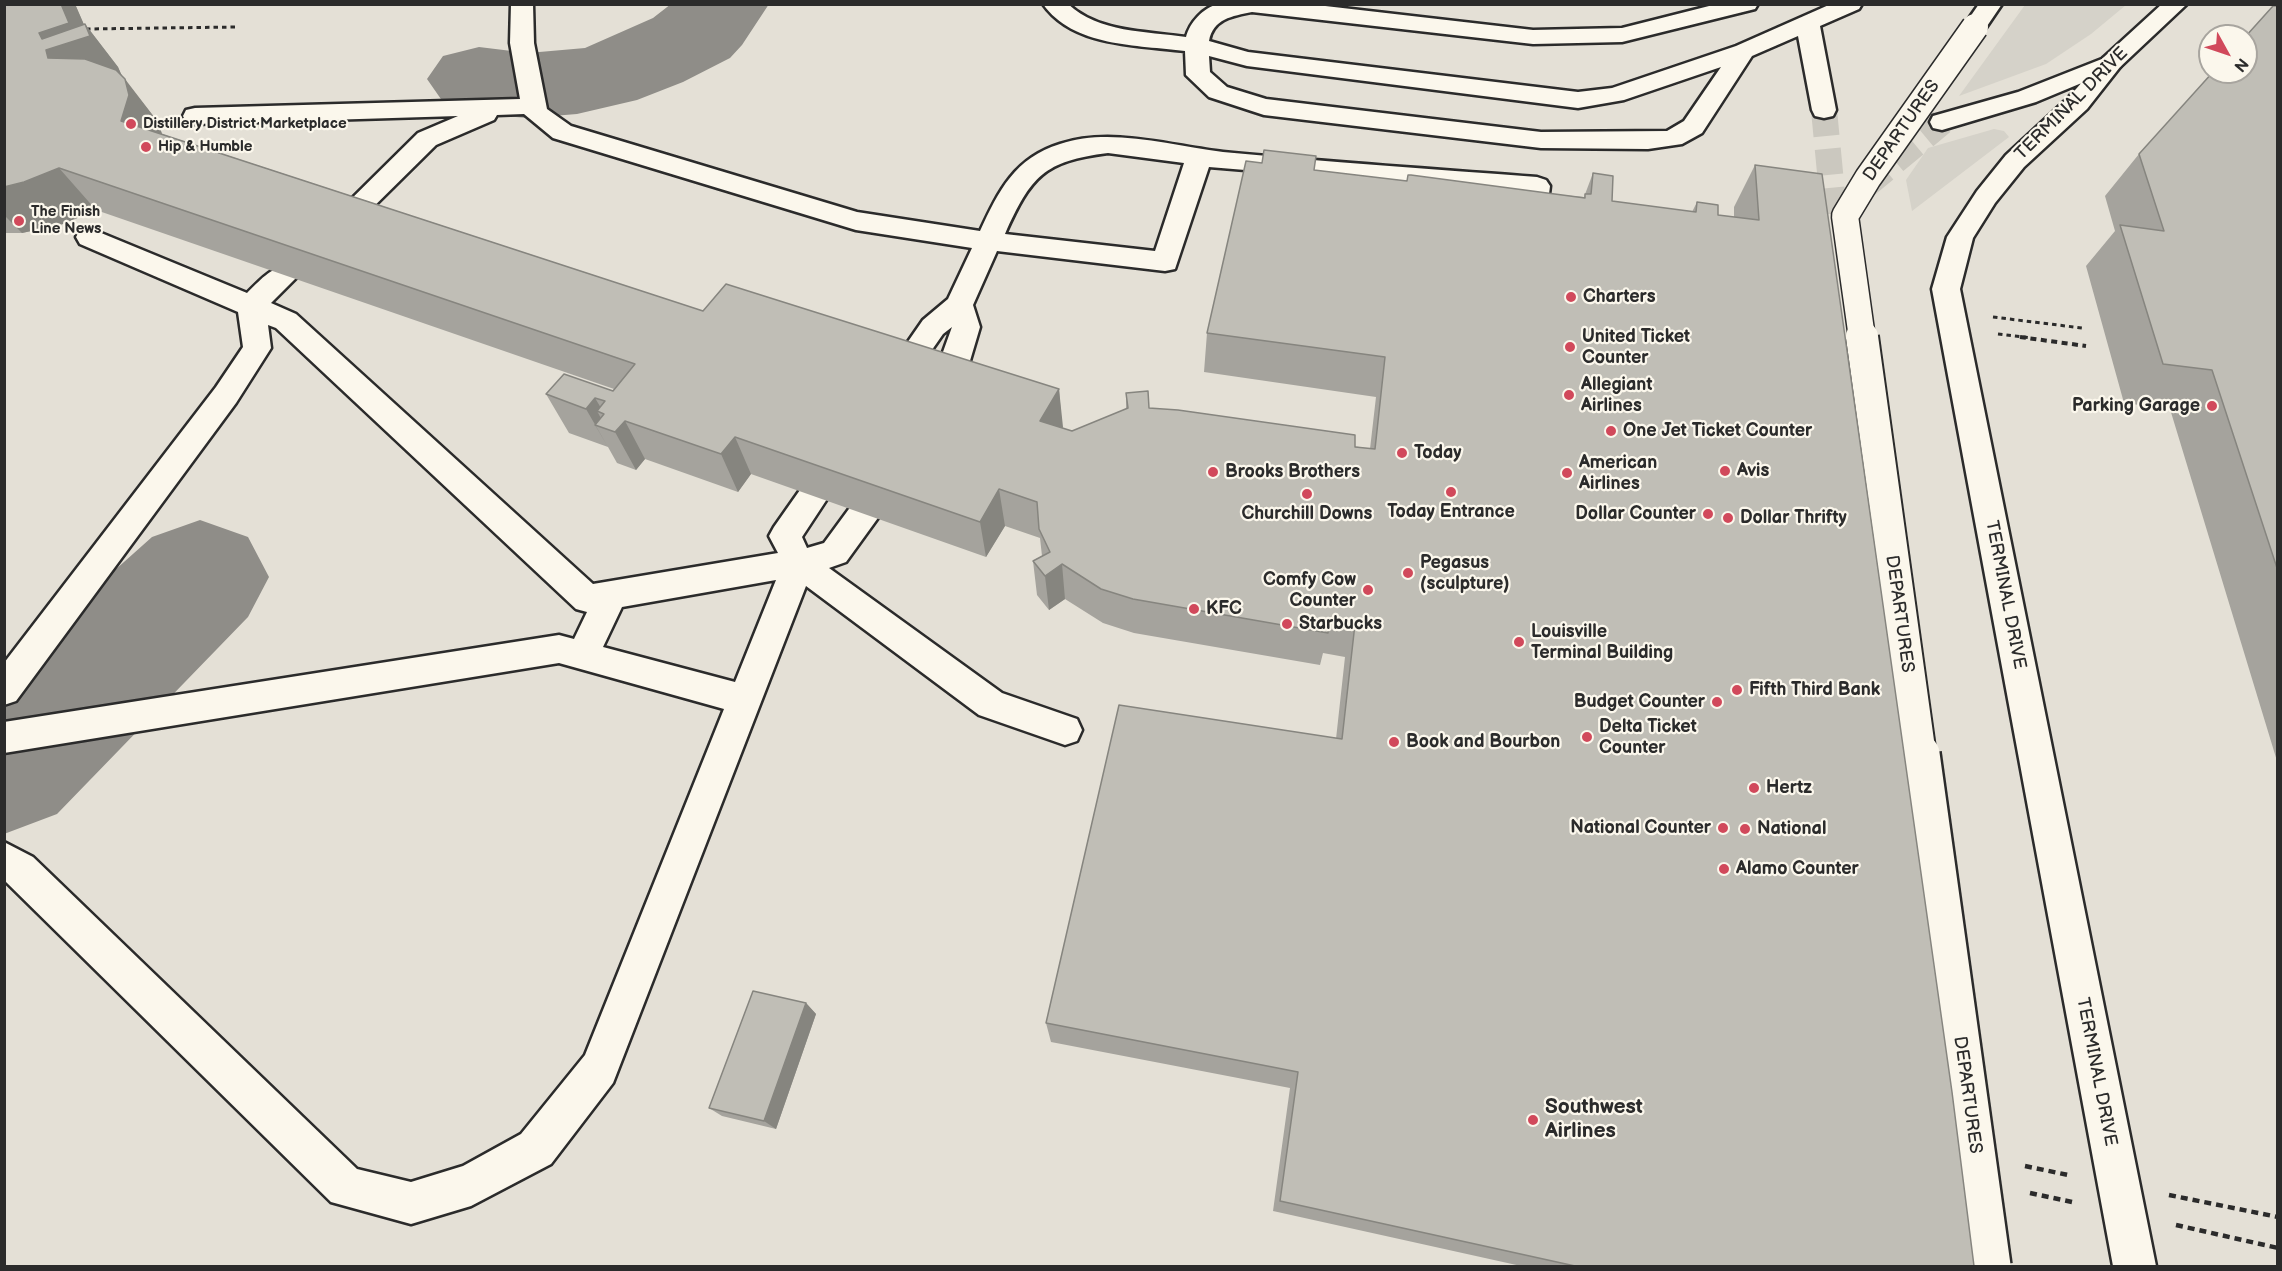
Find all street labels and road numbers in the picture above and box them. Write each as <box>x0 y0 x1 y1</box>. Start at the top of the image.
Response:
street label: TERMINAL DRIVE <box>2011 43 2133 165</box>
street label: DEPARTURES <box>1859 76 1945 186</box>
street label: TERMINAL DRIVE <box>1980 519 2030 671</box>
street label: DEPARTURES <box>1880 554 1918 674</box>
street label: TERMINAL DRIVE <box>2071 996 2121 1148</box>
street label: DEPARTURES <box>1948 1035 1986 1155</box>

